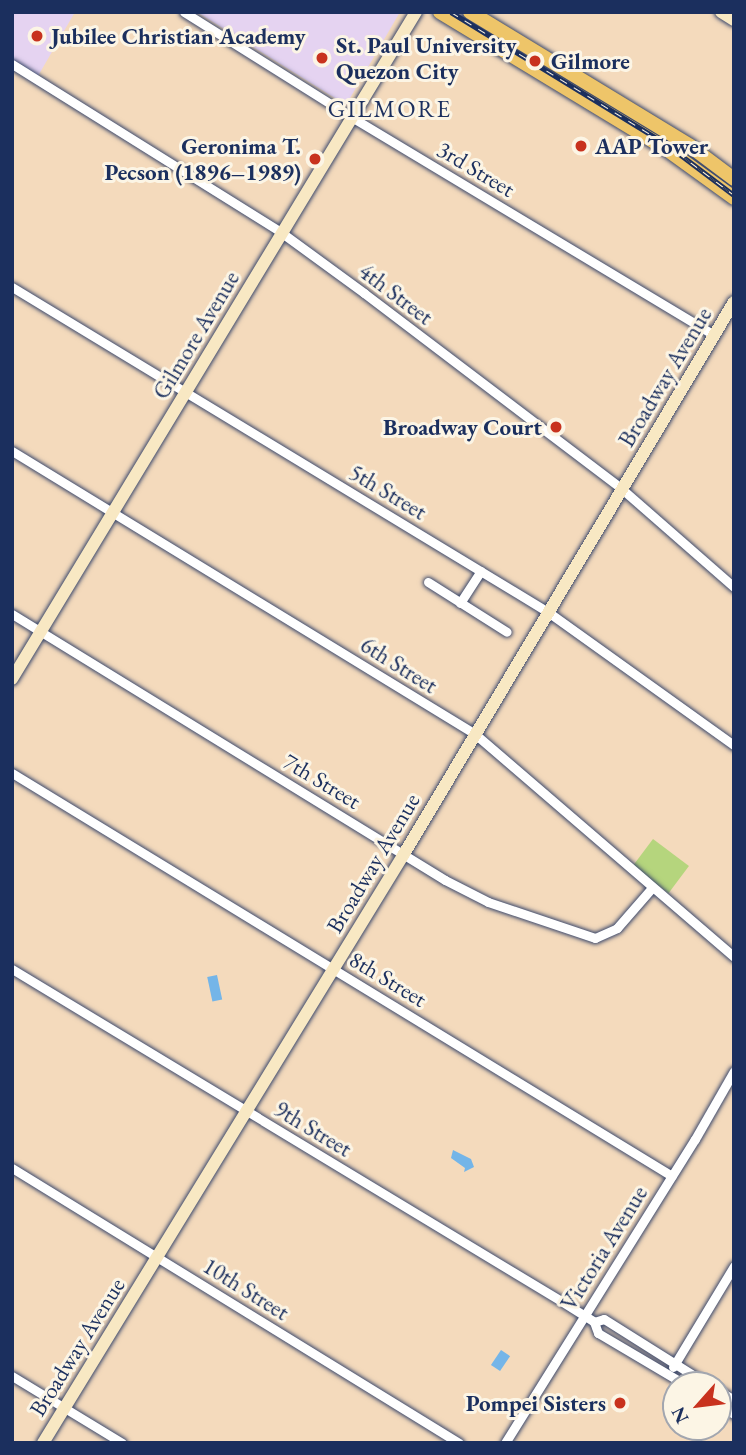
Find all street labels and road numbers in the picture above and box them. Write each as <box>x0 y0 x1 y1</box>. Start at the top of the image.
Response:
street label: 3rd Street <box>432 135 520 203</box>
street label: 4th Street <box>354 257 438 331</box>
street label: Gilmore Avenue <box>147 266 245 404</box>
street label: Broadway Avenue <box>612 302 718 452</box>
street label: 5th Street <box>344 458 432 526</box>
street label: 6th Street <box>356 631 442 699</box>
street label: 7th Street <box>278 747 366 815</box>
street label: Broadway Avenue <box>320 788 426 938</box>
street label: 8th Street <box>344 945 432 1013</box>
street label: 9th Street <box>269 1095 357 1163</box>
street label: Victoria Avenue <box>555 1181 653 1315</box>
street label: 10th Street <box>198 1252 294 1326</box>
street label: Broadway Avenue <box>23 1273 131 1421</box>

